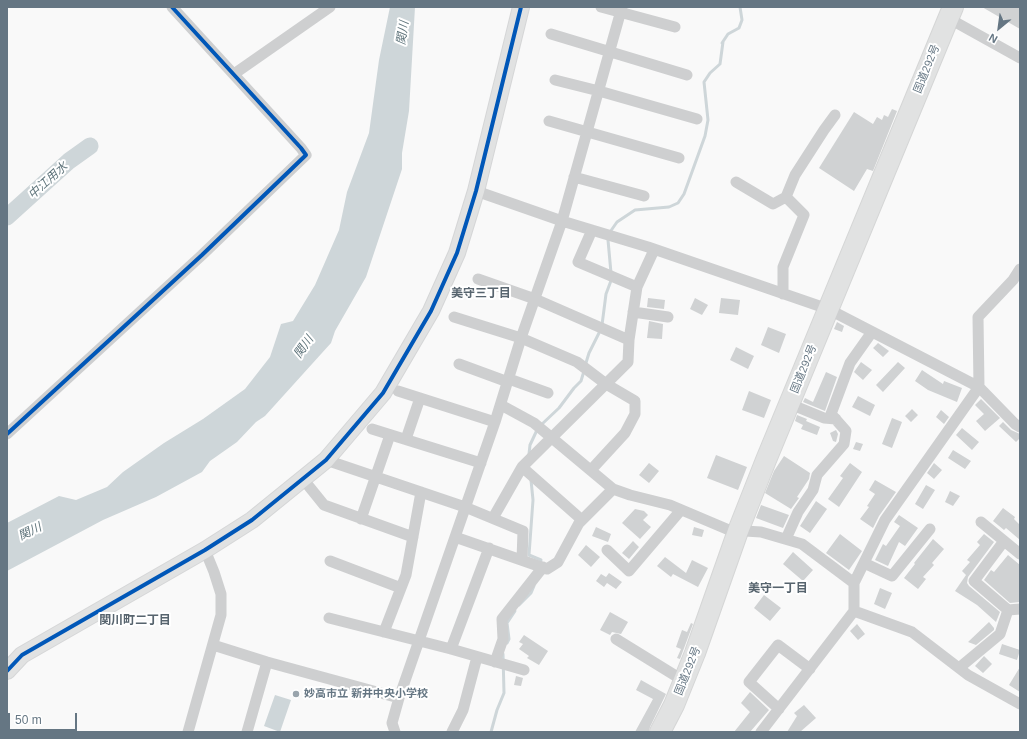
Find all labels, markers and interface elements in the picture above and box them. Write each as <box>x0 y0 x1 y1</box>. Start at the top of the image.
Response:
north arrow <box>979 8 1019 48</box>
water label: 関川 <box>394 20 412 46</box>
text: N <box>987 31 1000 46</box>
street label: 国道292号 <box>911 43 943 95</box>
water label: 中江用水 <box>25 160 71 202</box>
district label: 美守三丁目 <box>451 287 511 301</box>
water label: 関川 <box>291 333 317 361</box>
street label: 国道292号 <box>788 343 820 395</box>
water label: 関川 <box>16 520 44 544</box>
district label: 美守一丁目 <box>748 582 808 596</box>
district label: 関川町二丁目 <box>99 614 171 628</box>
street label: 国道292号 <box>672 645 704 697</box>
place label: 妙高市立 新井中央小学校 <box>304 687 428 701</box>
marker: 妙高市立 新井中央小学校 <box>291 689 301 699</box>
scale bar <box>10 705 79 731</box>
text: 50 m <box>15 713 42 727</box>

